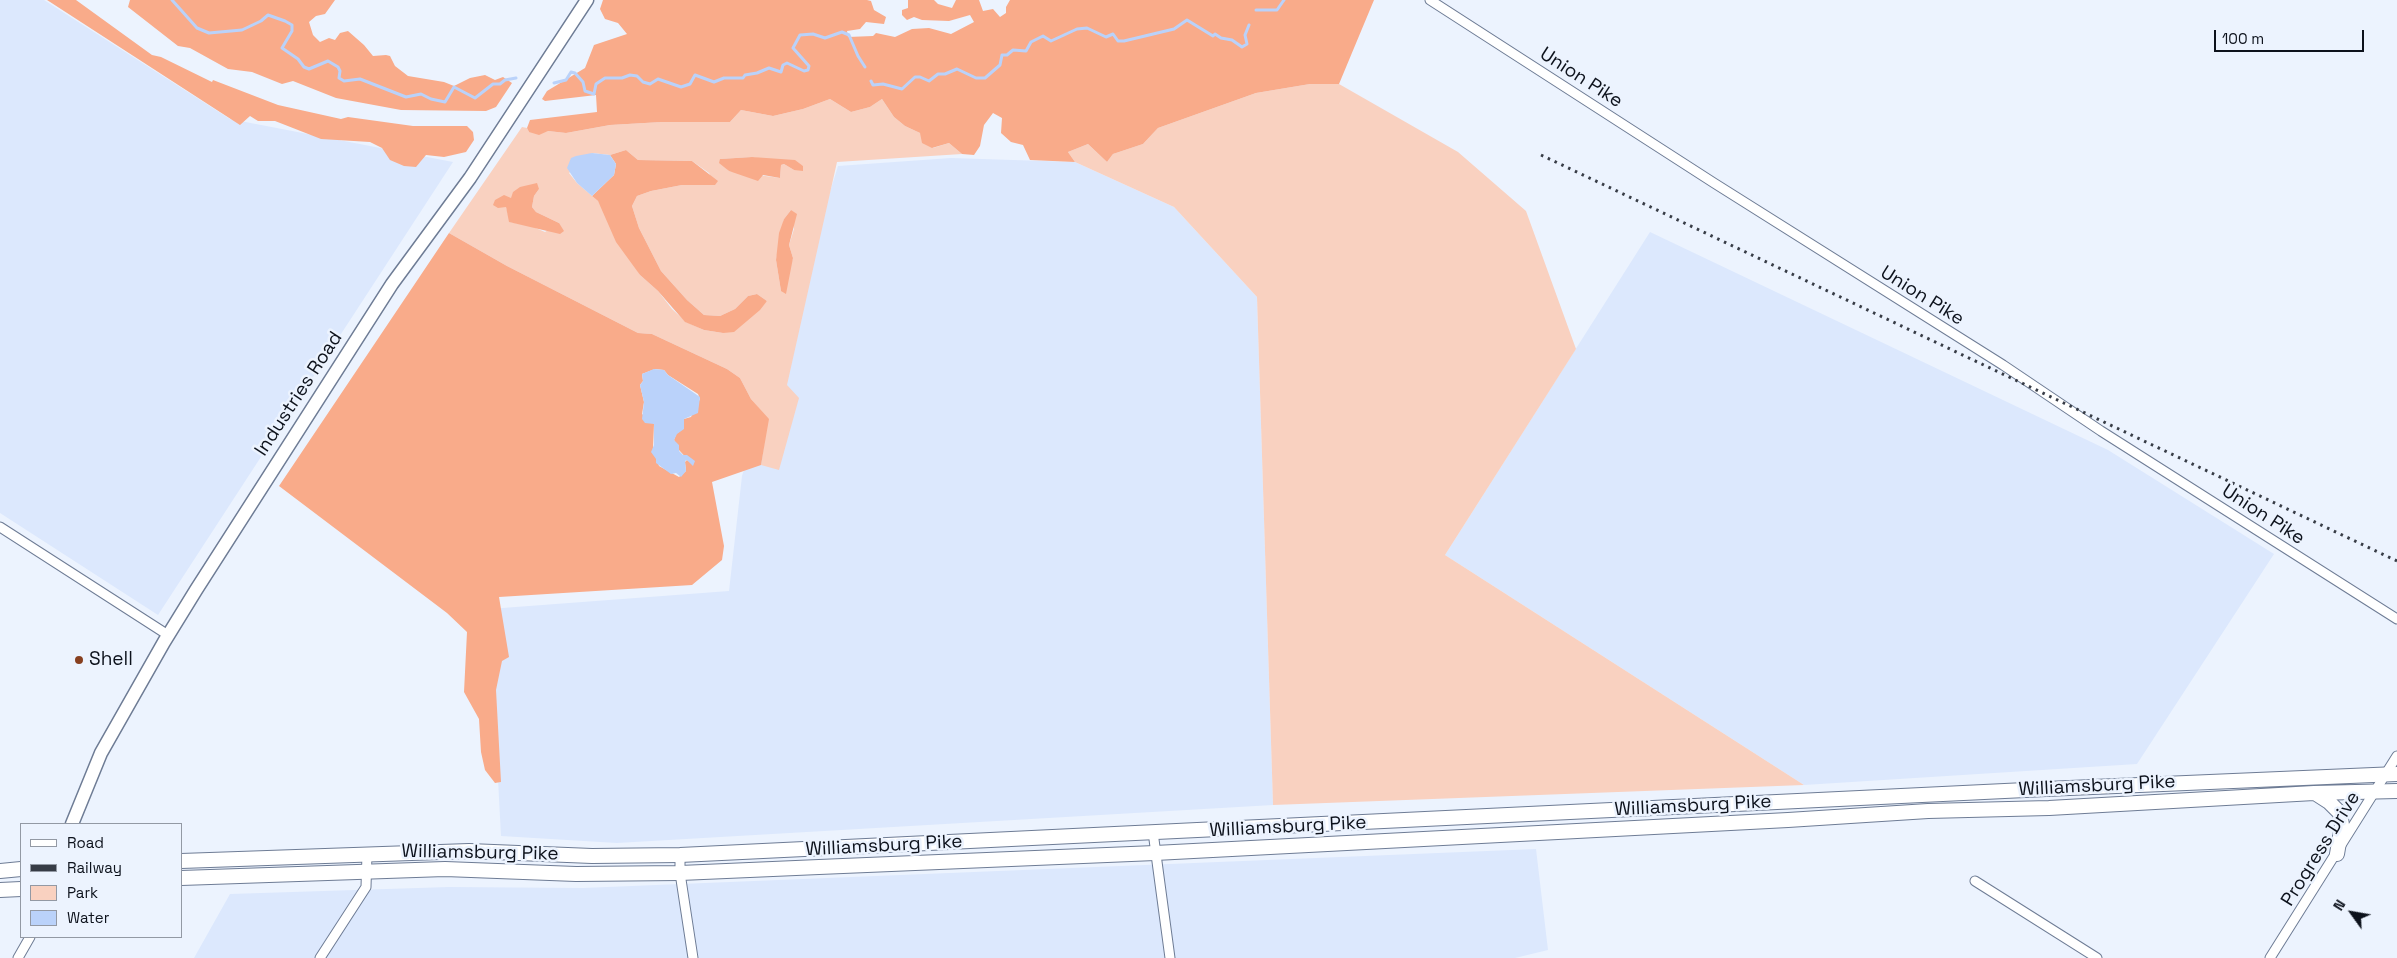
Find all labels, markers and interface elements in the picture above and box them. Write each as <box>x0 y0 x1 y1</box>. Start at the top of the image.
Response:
scale bar <box>2217 20 2367 52</box>
text: 100 m <box>2222 29 2264 48</box>
street label: Union Pike <box>1535 43 1627 113</box>
street label: Union Pike <box>1876 261 1968 331</box>
street label: Industries Road <box>250 328 348 460</box>
street label: Union Pike <box>2217 480 2309 550</box>
place label: Shell <box>89 649 133 671</box>
marker: Shell <box>73 654 85 666</box>
street label: Williamsburg Pike <box>2018 770 2176 802</box>
street label: Progress Drive <box>2277 788 2365 910</box>
street label: Williamsburg Pike <box>1614 790 1772 822</box>
street label: Williamsburg Pike <box>1209 811 1367 843</box>
legend <box>20 823 182 938</box>
street label: Williamsburg Pike <box>805 830 963 862</box>
text: Road <box>67 833 104 852</box>
street label: Williamsburg Pike <box>401 840 559 866</box>
text: Railway <box>67 858 122 877</box>
text: Park <box>67 883 98 902</box>
north arrow <box>2327 888 2377 938</box>
text: N <box>2329 896 2349 914</box>
text: Water <box>67 908 109 927</box>

